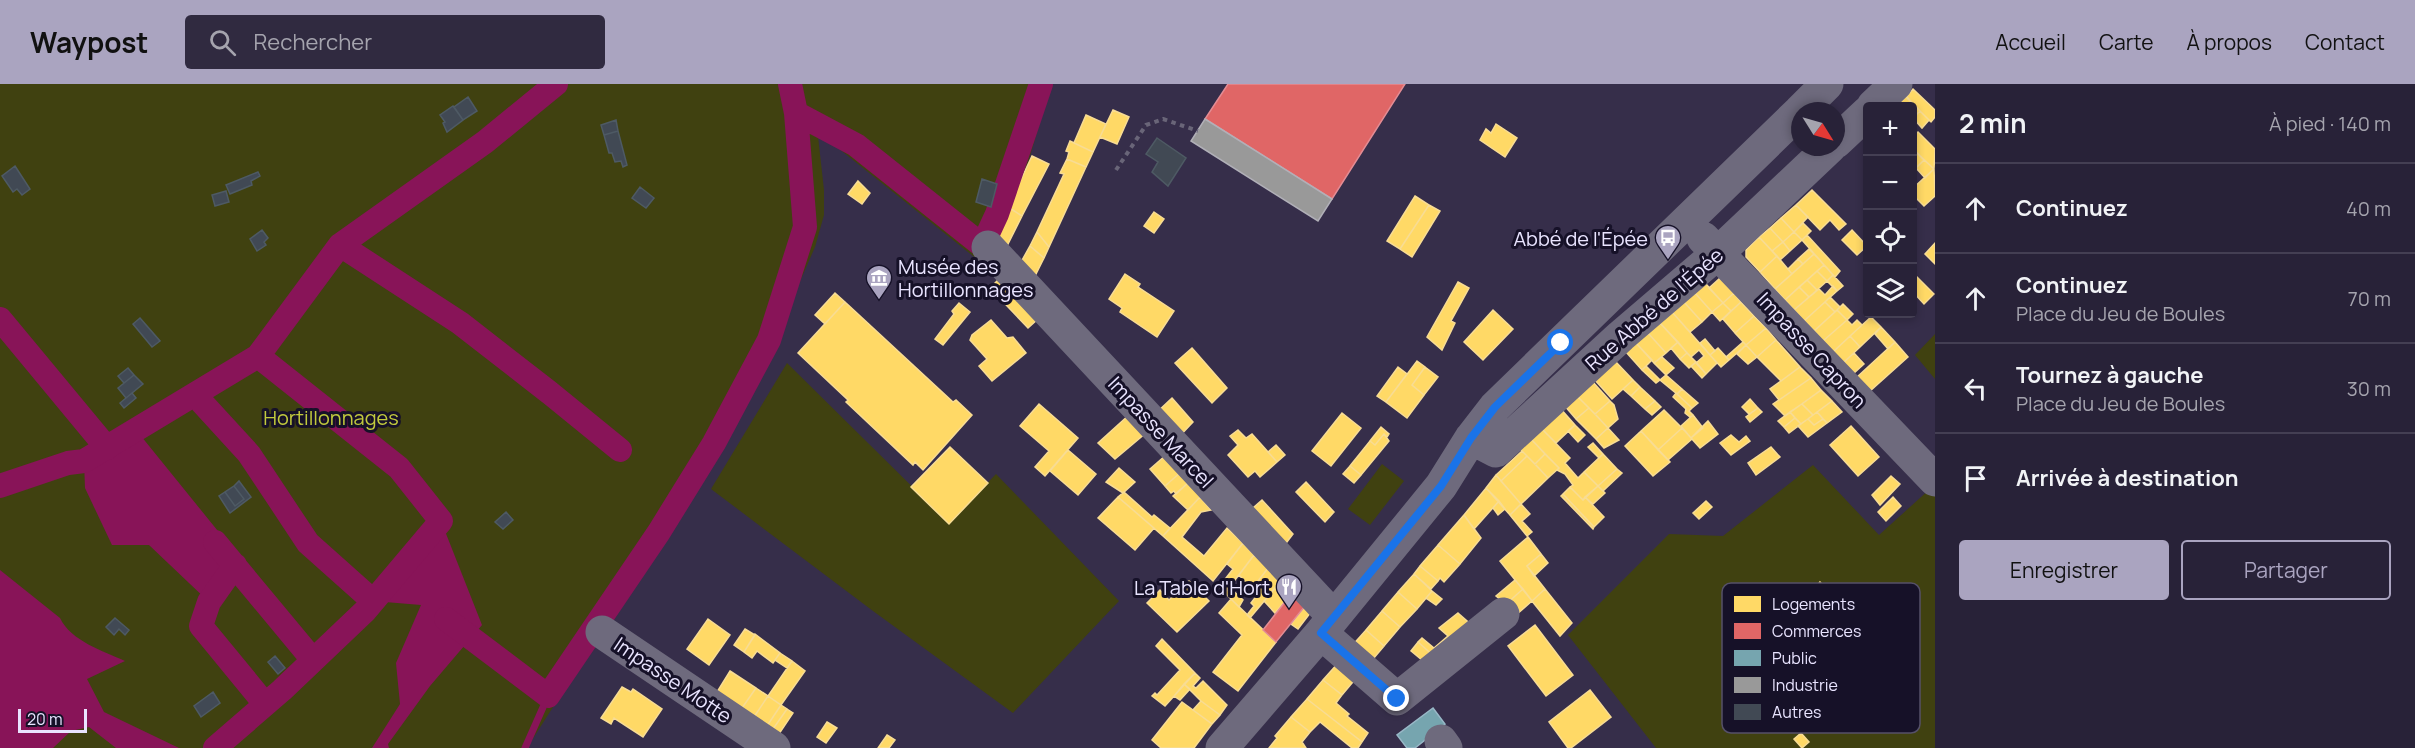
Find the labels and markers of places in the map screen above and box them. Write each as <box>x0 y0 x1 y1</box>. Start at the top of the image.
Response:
bus stop icon: Abbé de l'Épée <box>1653 223 1683 261</box>
place label: Abbé de l'Épée <box>1513 225 1648 252</box>
place label: Musée des Hortillonnages <box>898 253 1033 303</box>
museum icon: Musée des Hortillonnages <box>864 263 894 301</box>
restaurant icon: La Table d'Hort <box>1274 572 1304 610</box>
place label: La Table d'Hort <box>1134 574 1270 601</box>

